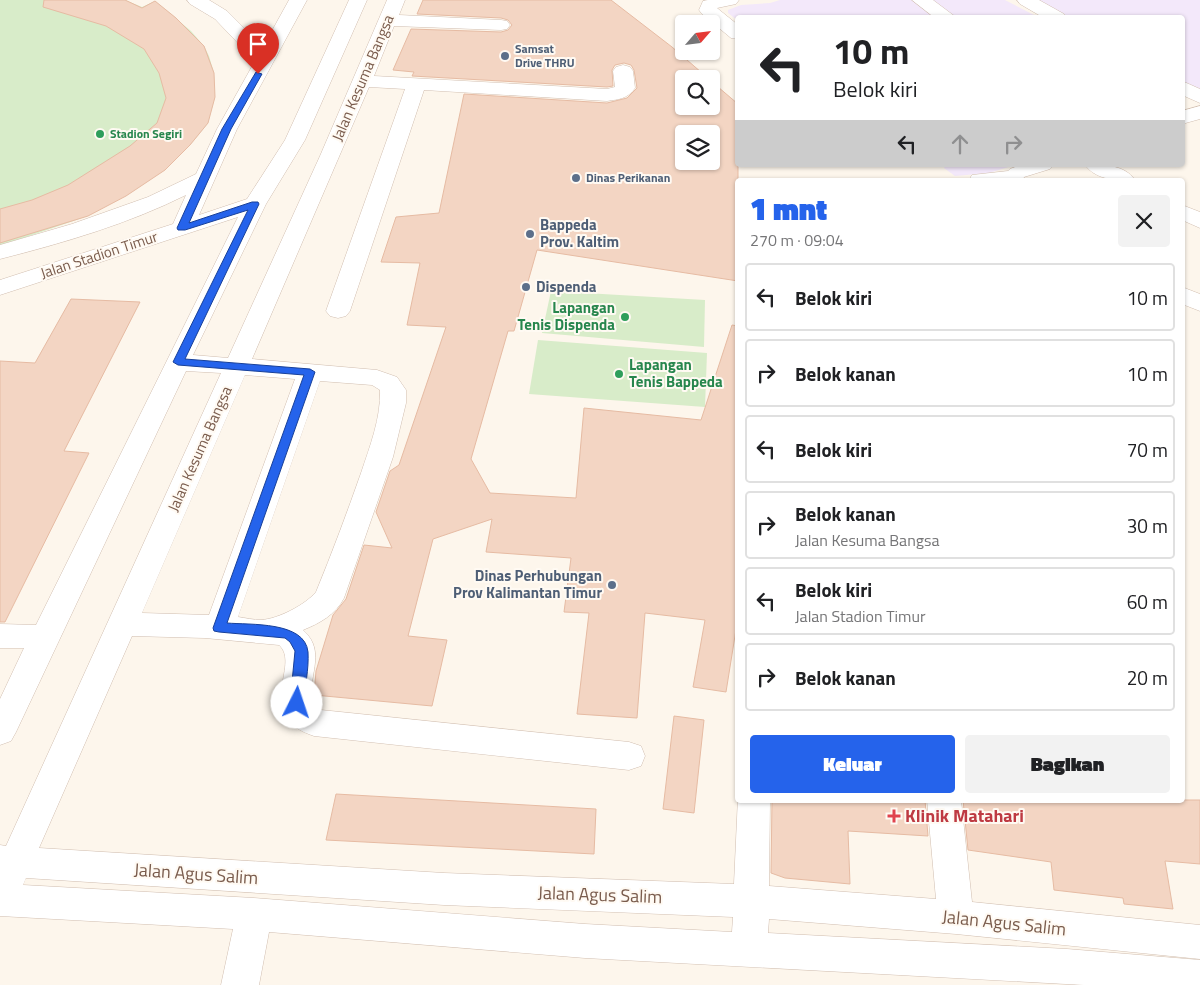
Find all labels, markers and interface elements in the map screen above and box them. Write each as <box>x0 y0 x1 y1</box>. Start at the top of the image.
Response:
street label: Jalan Kesuma Bangsa <box>326 11 400 145</box>
north arrow <box>675 15 720 60</box>
map controls <box>675 15 720 170</box>
pin <box>237 23 279 74</box>
text: 10 m <box>833 24 909 78</box>
icon: arrive <box>244 30 272 58</box>
icon: left <box>750 35 815 100</box>
place label: Samsat Drive THRU <box>515 39 575 72</box>
marker: Samsat Drive THRU <box>499 50 511 62</box>
button: search <box>675 70 720 115</box>
text: Belok kiri <box>833 72 918 106</box>
place label: Stadion Segiri <box>110 124 182 143</box>
button: layers <box>675 125 720 170</box>
marker: Stadion Segiri <box>94 128 106 140</box>
icon: left <box>893 130 921 158</box>
icon: ahead <box>946 130 974 158</box>
icon: right <box>999 130 1027 158</box>
place label: Dinas Perikanan <box>586 168 670 187</box>
marker: Dinas Perikanan <box>570 172 582 184</box>
text: 1 mnt <box>750 186 827 232</box>
button: close <box>1118 195 1170 247</box>
place label: Bappeda Prov. Kaltim <box>540 213 619 253</box>
street label: Jalan Stadion Timur <box>37 225 161 284</box>
marker: Bappeda Prov. Kaltim <box>524 228 536 240</box>
text: 270 m · 09:04 <box>750 228 844 252</box>
place label: Dispenda <box>536 275 597 298</box>
marker: Dispenda <box>520 281 532 293</box>
icon: left <box>752 283 780 311</box>
text: Belok kiri <box>795 283 872 312</box>
text: 10 m <box>1127 283 1168 312</box>
place label: Lapangan Tenis Dispenda <box>517 296 615 336</box>
marker: Lapangan Tenis Dispenda <box>619 311 631 323</box>
place label: Lapangan Tenis Bappeda <box>629 353 723 393</box>
icon: right <box>752 359 780 387</box>
text: Belok kanan <box>795 359 896 388</box>
text: 10 m <box>1127 359 1168 388</box>
marker: Lapangan Tenis Bappeda <box>613 368 625 380</box>
street label: Jalan Kesuma Bangsa <box>162 382 238 515</box>
icon: left <box>752 435 780 463</box>
text: Belok kiri <box>795 435 872 464</box>
text: 70 m <box>1127 435 1168 464</box>
text: Belok kanan <box>795 499 896 528</box>
icon: right <box>752 511 780 539</box>
text: 30 m <box>1127 511 1168 540</box>
text: Jalan Kesuma Bangsa <box>795 528 939 552</box>
place label: Dinas Perhubungan Prov Kalimantan Timur <box>453 564 602 604</box>
text: Belok kiri <box>795 575 872 604</box>
marker: Dinas Perhubungan Prov Kalimantan Timur <box>606 579 618 591</box>
icon: left <box>752 587 780 615</box>
text: 60 m <box>1127 587 1168 616</box>
text: Jalan Stadion Timur <box>795 604 925 628</box>
icon: right <box>752 663 780 691</box>
text: Belok kanan <box>795 663 896 692</box>
text: 20 m <box>1127 663 1168 692</box>
position arrow <box>270 676 322 728</box>
button: Keluar <box>750 735 955 793</box>
button: Bagikan <box>965 735 1170 793</box>
place label: Klinik Matahari <box>905 802 1024 829</box>
marker: Klinik Matahari <box>887 809 901 823</box>
street label: Jalan Agus Salim <box>133 856 259 891</box>
street label: Jalan Agus Salim <box>537 879 663 910</box>
street label: Jalan Agus Salim <box>941 903 1067 942</box>

